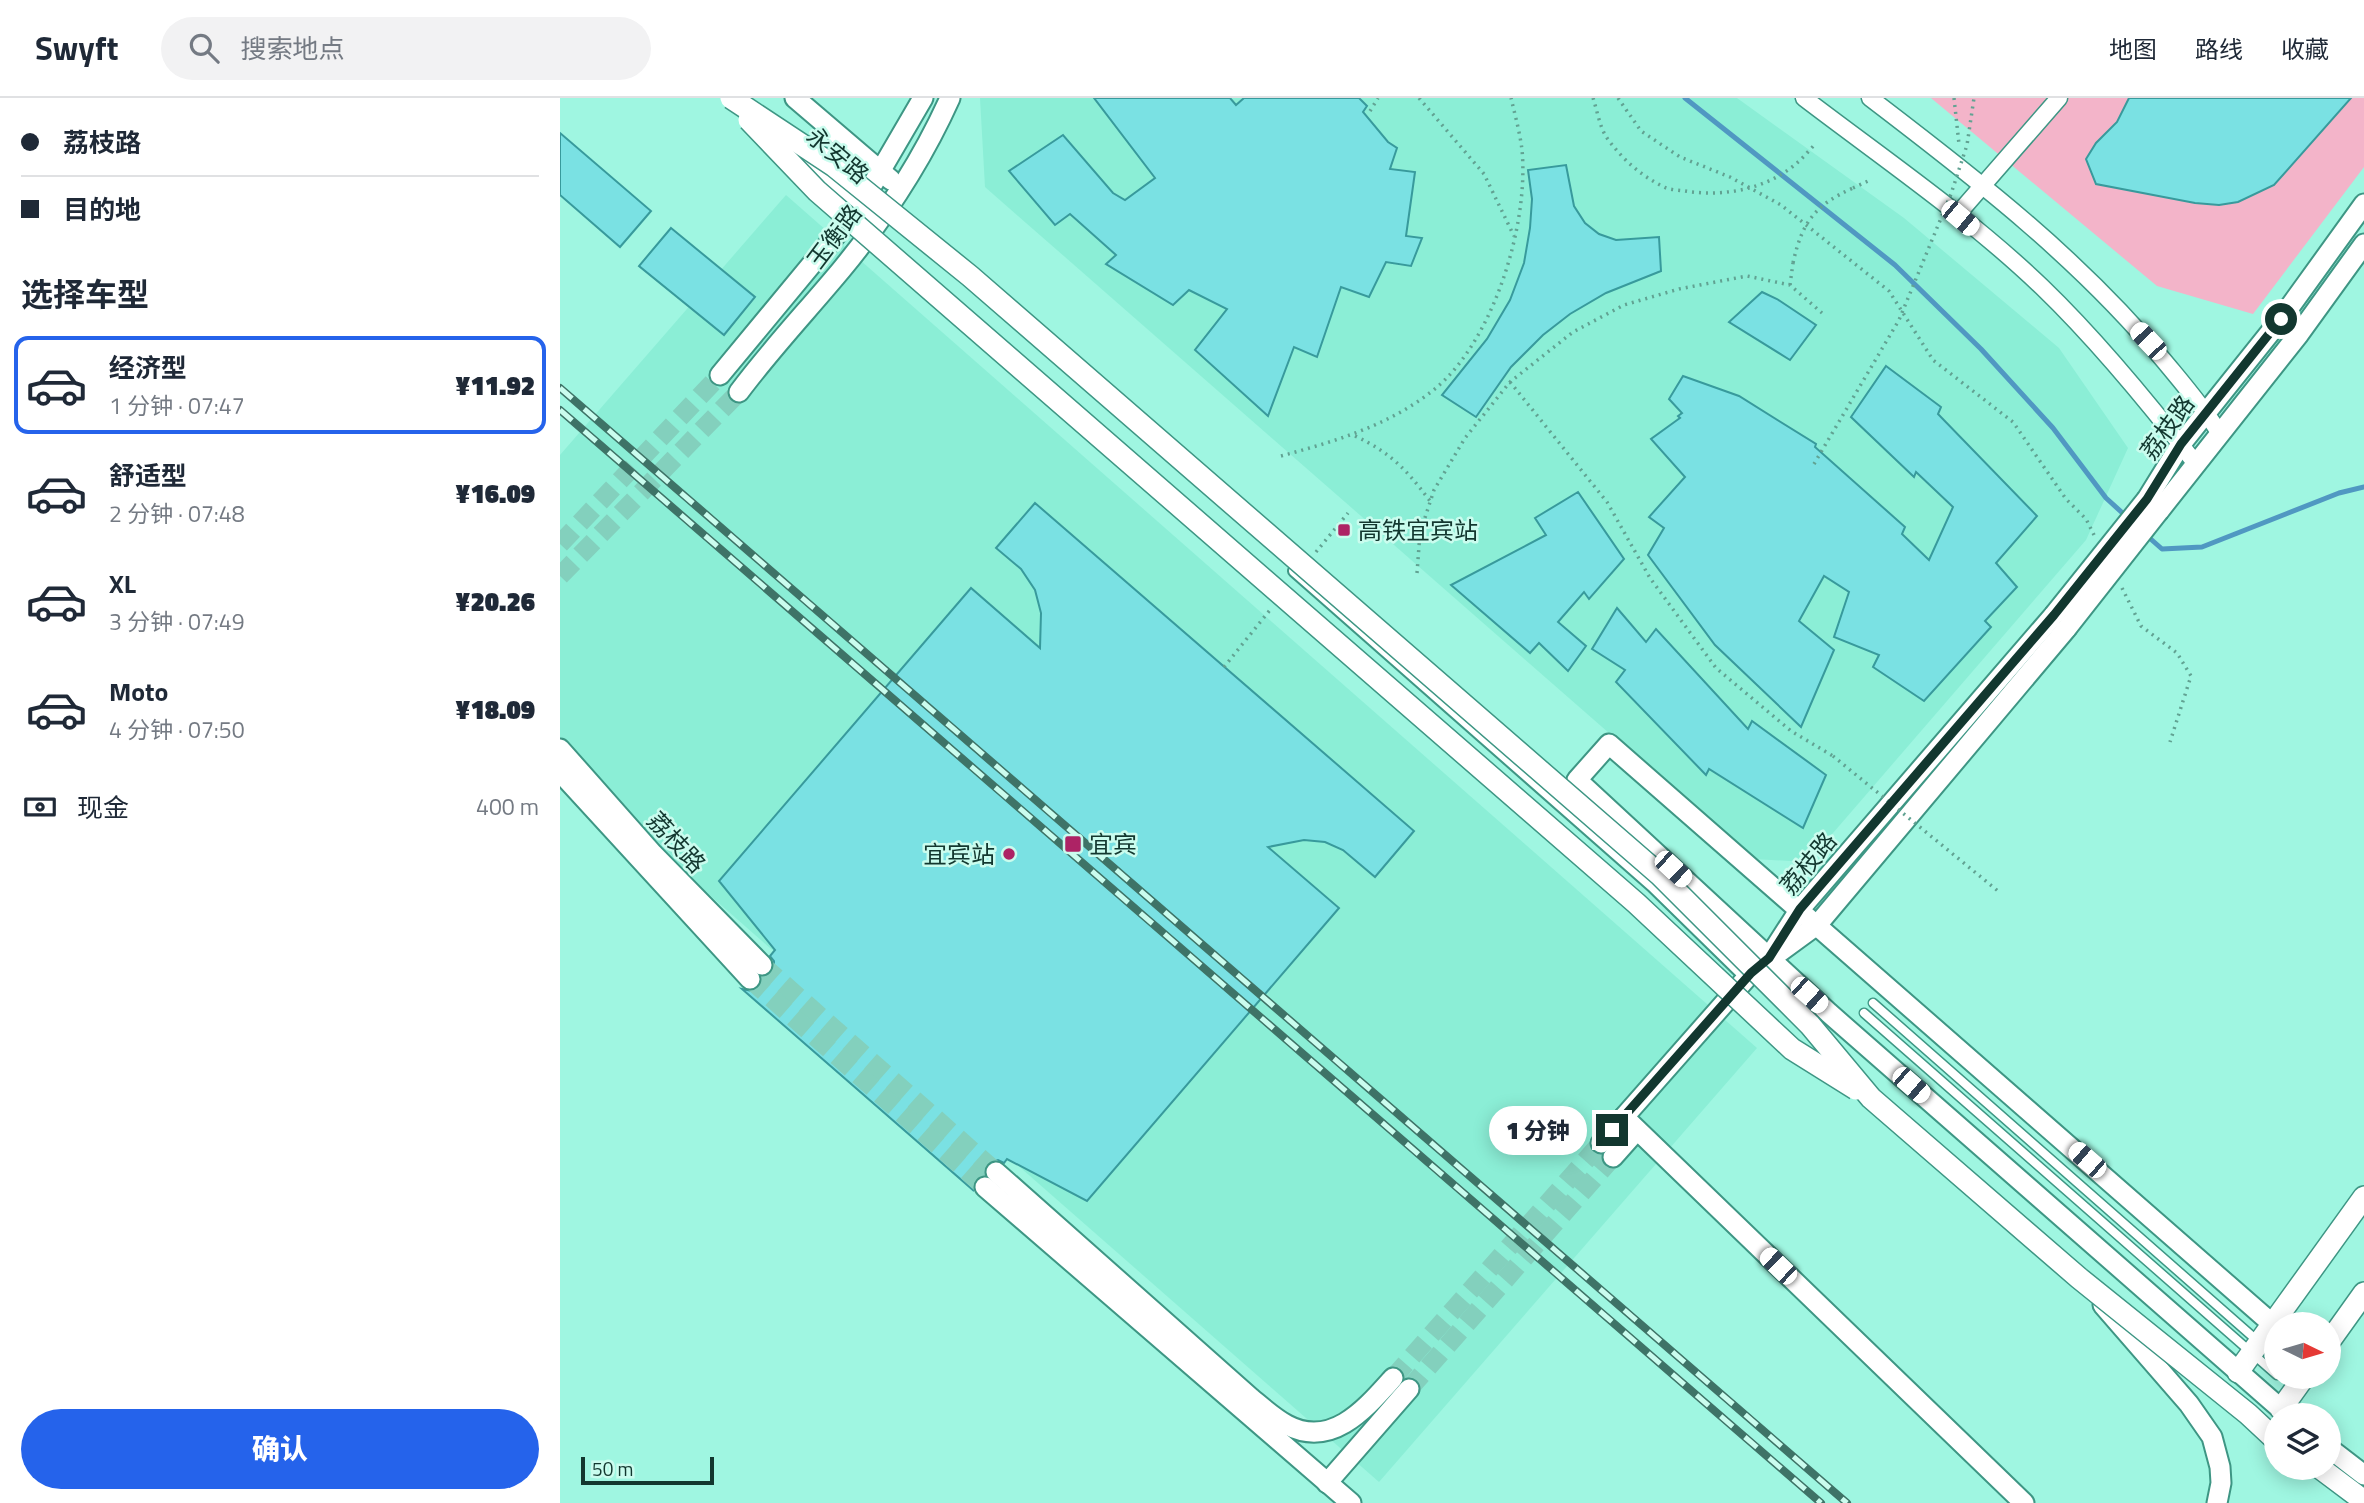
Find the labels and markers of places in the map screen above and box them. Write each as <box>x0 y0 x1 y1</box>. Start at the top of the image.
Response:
place label: 高铁宜宾站 <box>1358 512 1478 548</box>
marker: 高铁宜宾站 <box>1336 522 1352 538</box>
place label: 宜宾 <box>1089 826 1137 862</box>
marker: 宜宾 <box>1063 834 1083 854</box>
place label: 宜宾站 <box>923 836 995 872</box>
marker: 宜宾站 <box>1001 846 1017 862</box>

